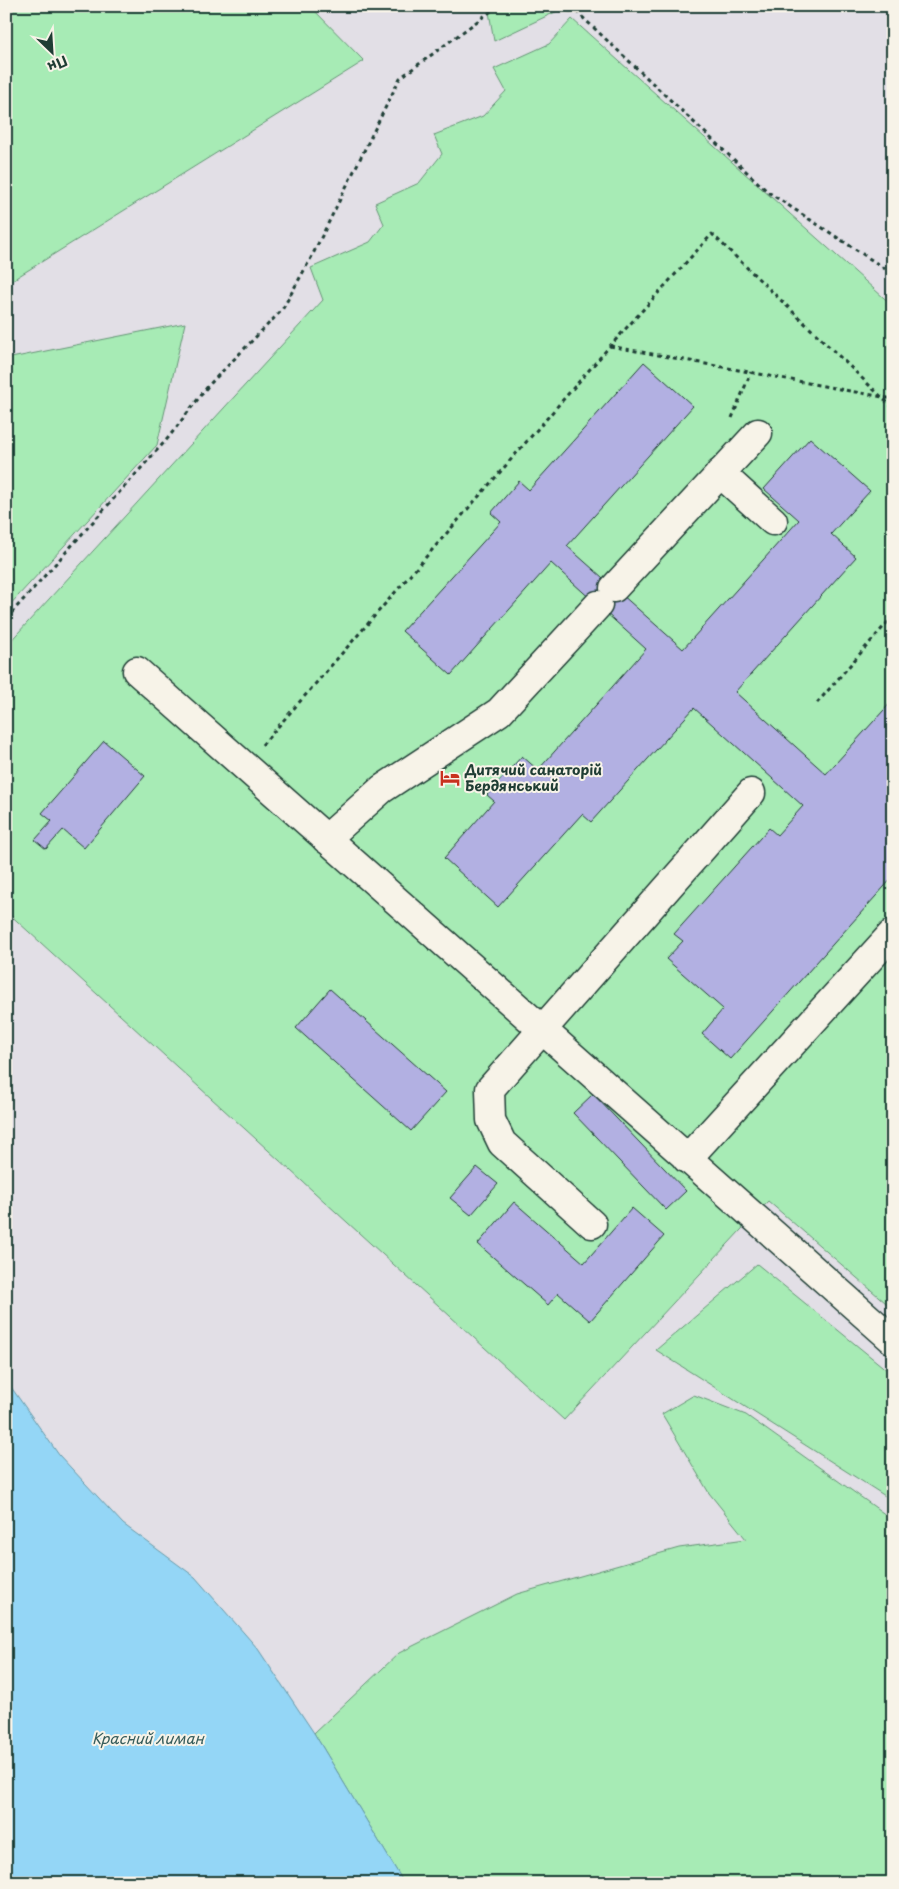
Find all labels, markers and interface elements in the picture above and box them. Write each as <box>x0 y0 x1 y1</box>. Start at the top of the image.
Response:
north arrow <box>28 28 78 78</box>
text: Пн <box>44 50 71 78</box>
place label: Дитячий санаторій Бердянський <box>464 759 602 796</box>
hotel icon: Дитячий санаторій Бердянський <box>439 767 461 789</box>
water label: Красний лиман <box>92 1726 206 1749</box>

